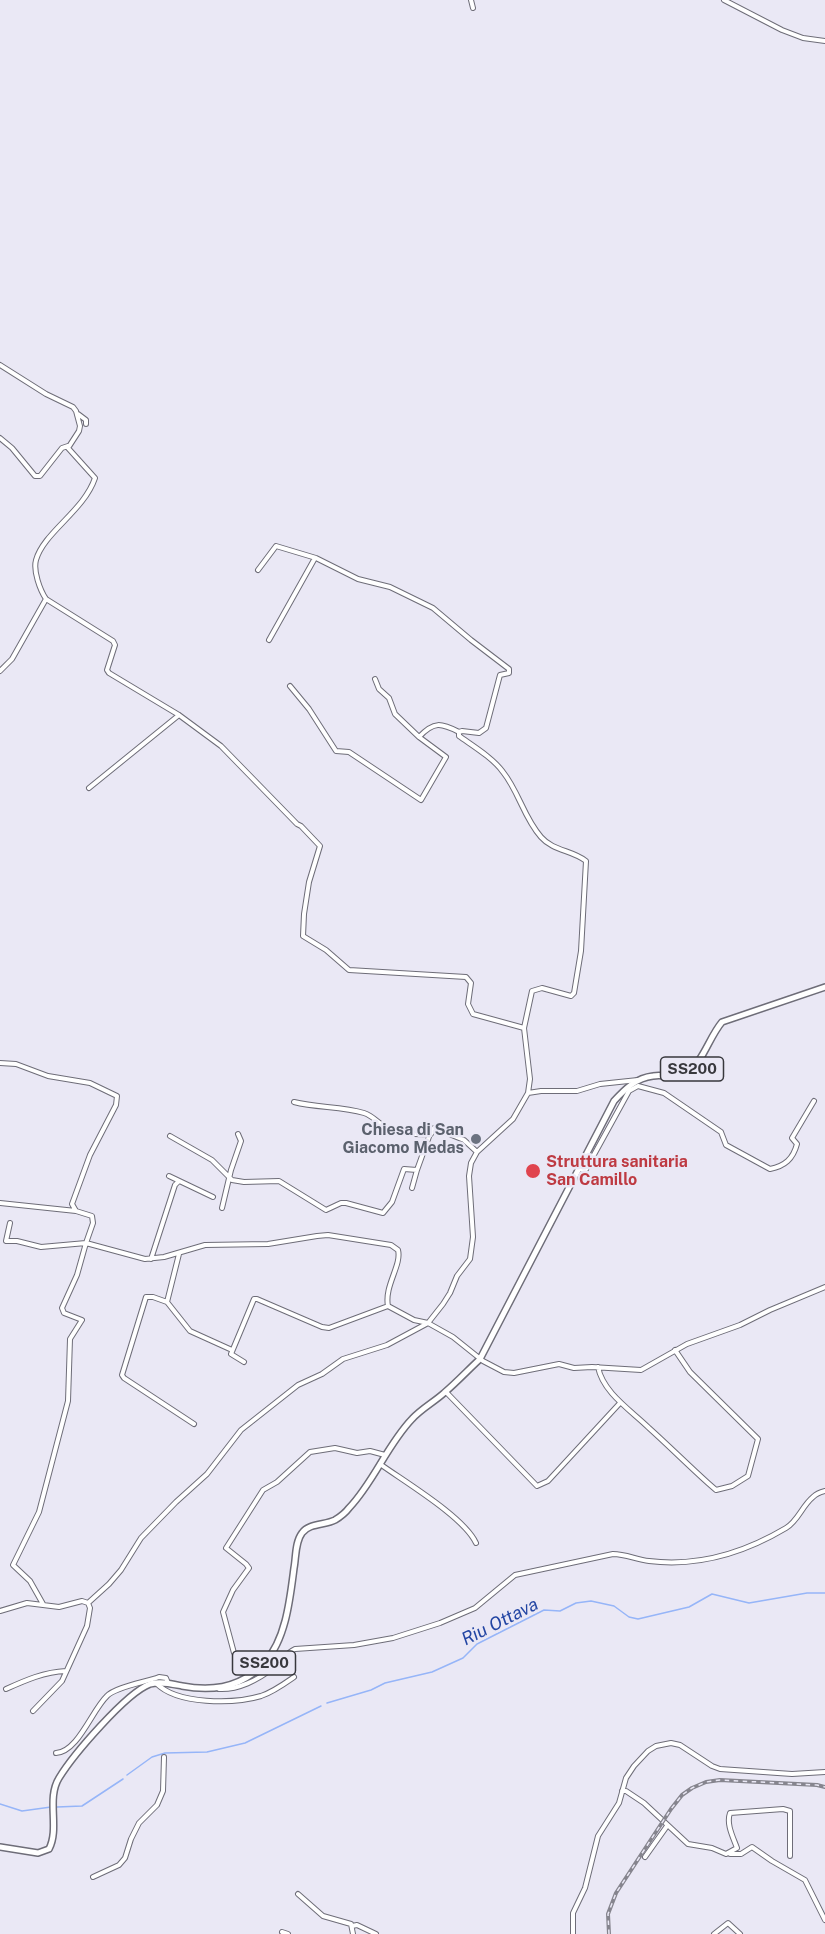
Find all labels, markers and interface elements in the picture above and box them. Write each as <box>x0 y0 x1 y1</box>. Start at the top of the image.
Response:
road number: SS200 <box>660 1057 724 1081</box>
place label: Chiesa di San Giacomo Medas <box>343 1120 464 1158</box>
marker: Chiesa di San Giacomo Medas <box>469 1132 483 1146</box>
place label: Struttura sanitaria San Camillo <box>546 1152 688 1190</box>
marker: Struttura sanitaria San Camillo <box>524 1162 542 1180</box>
water label: Riu Ottava <box>458 1594 542 1650</box>
road number: SS200 <box>232 1651 296 1675</box>

